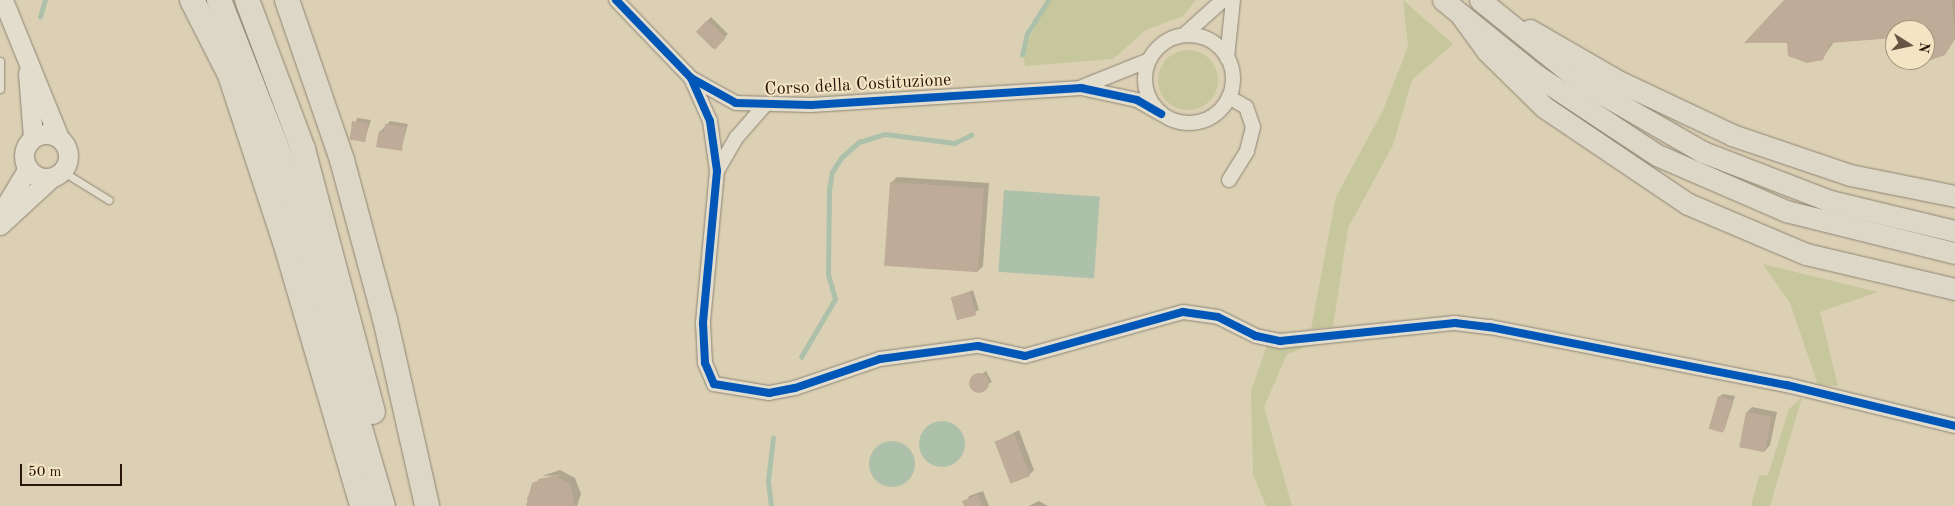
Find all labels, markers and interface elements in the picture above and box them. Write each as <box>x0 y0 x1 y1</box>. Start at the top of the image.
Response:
north arrow <box>1885 20 1935 70</box>
text: N <box>1916 41 1932 54</box>
street label: Corso della Costituzione <box>764 69 952 101</box>
scale bar <box>22 454 125 486</box>
text: 50 m <box>28 465 62 480</box>

